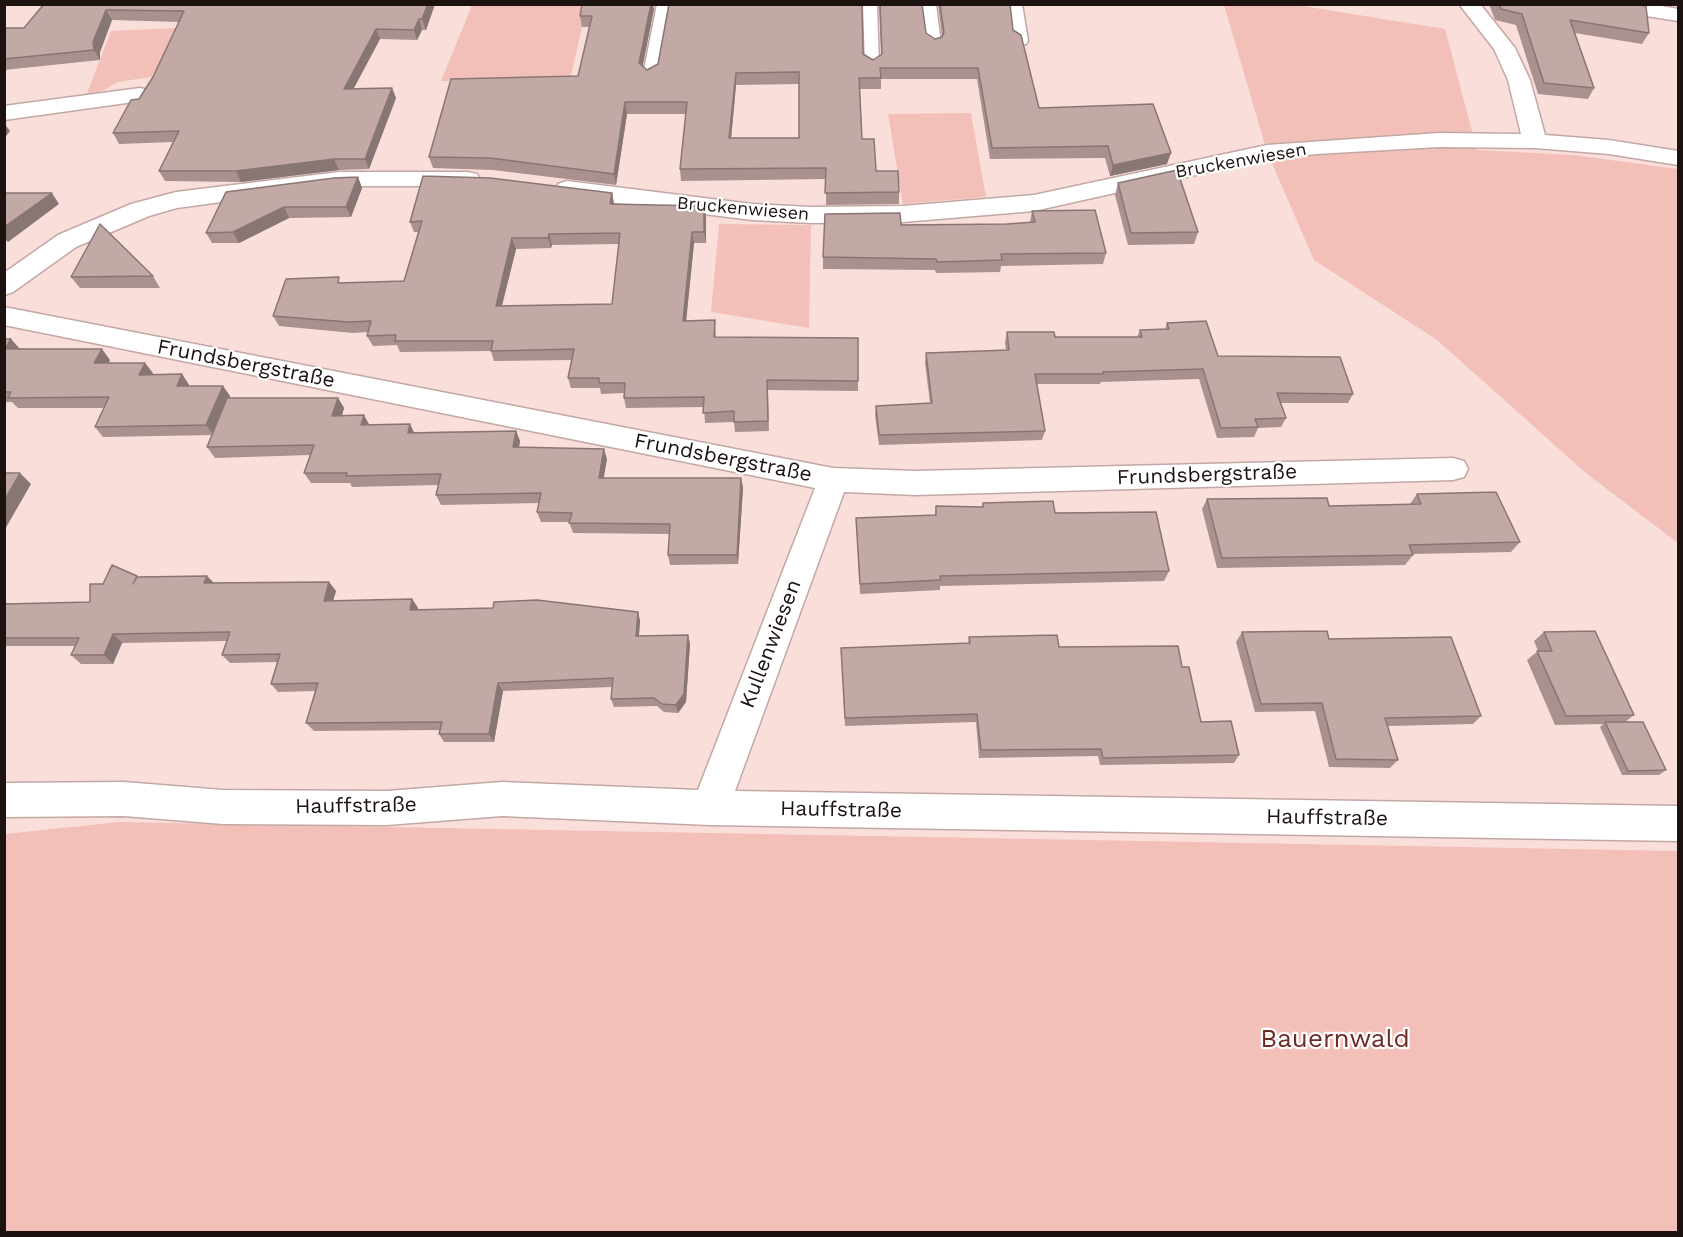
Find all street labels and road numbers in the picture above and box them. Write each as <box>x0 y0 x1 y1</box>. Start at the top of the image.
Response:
street label: Bruckenwiesen <box>1174 139 1308 183</box>
street label: Bruckenwiesen <box>676 192 810 226</box>
street label: Frundsbergstraße <box>155 334 337 394</box>
street label: Frundsbergstraße <box>632 428 814 488</box>
street label: Frundsbergstraße <box>1116 459 1298 491</box>
street label: Kullenwiesen <box>735 576 807 712</box>
street label: Hauffstraße <box>295 792 417 820</box>
street label: Hauffstraße <box>780 796 902 824</box>
street label: Hauffstraße <box>1266 804 1388 832</box>

